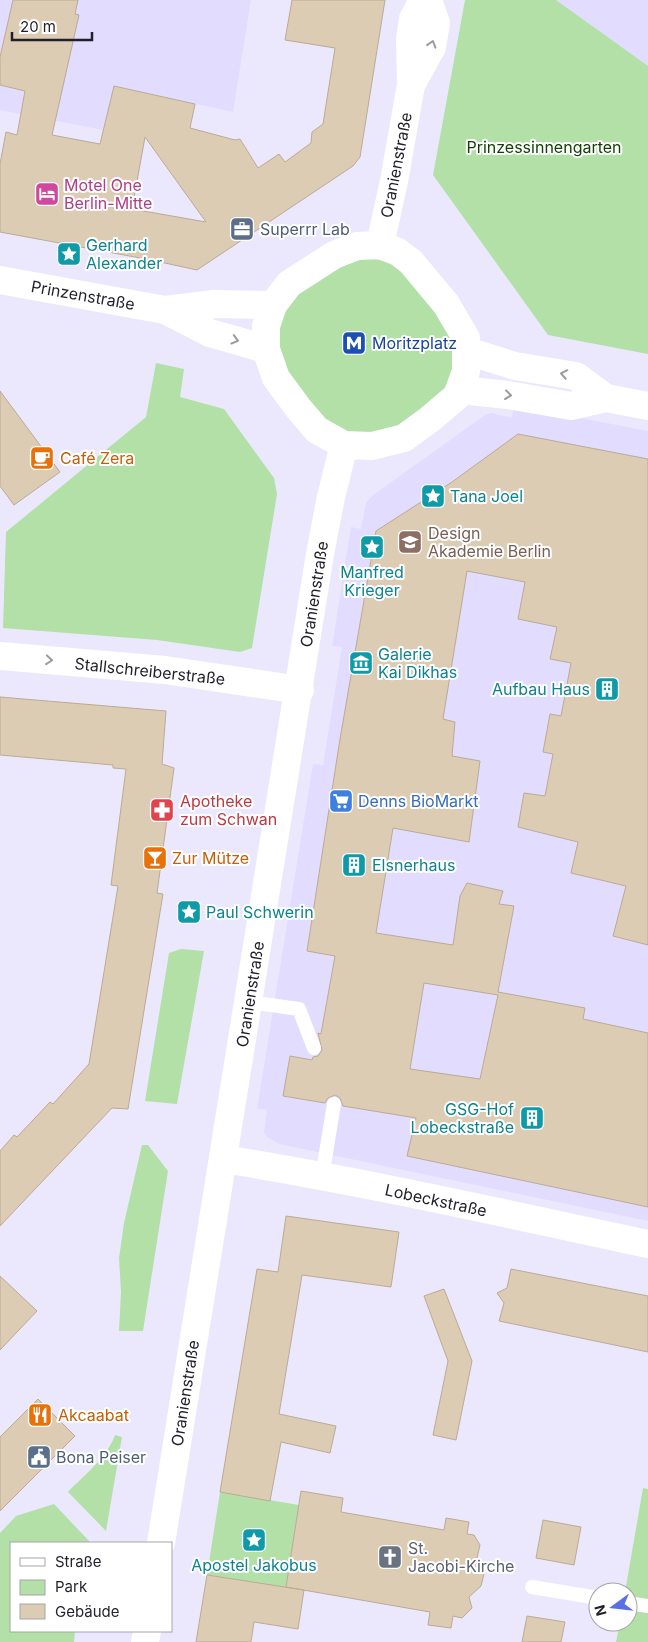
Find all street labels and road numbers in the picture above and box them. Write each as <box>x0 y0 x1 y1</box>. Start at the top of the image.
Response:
street label: Oranienstraße <box>376 110 416 220</box>
street label: Prinzenstraße <box>30 276 136 314</box>
street label: Oranienstraße <box>296 539 332 649</box>
street label: Stallschreiberstraße <box>74 653 226 689</box>
street label: Oranienstraße <box>232 939 268 1049</box>
street label: Lobeckstraße <box>383 1179 489 1221</box>
street label: Oranienstraße <box>167 1338 203 1448</box>

